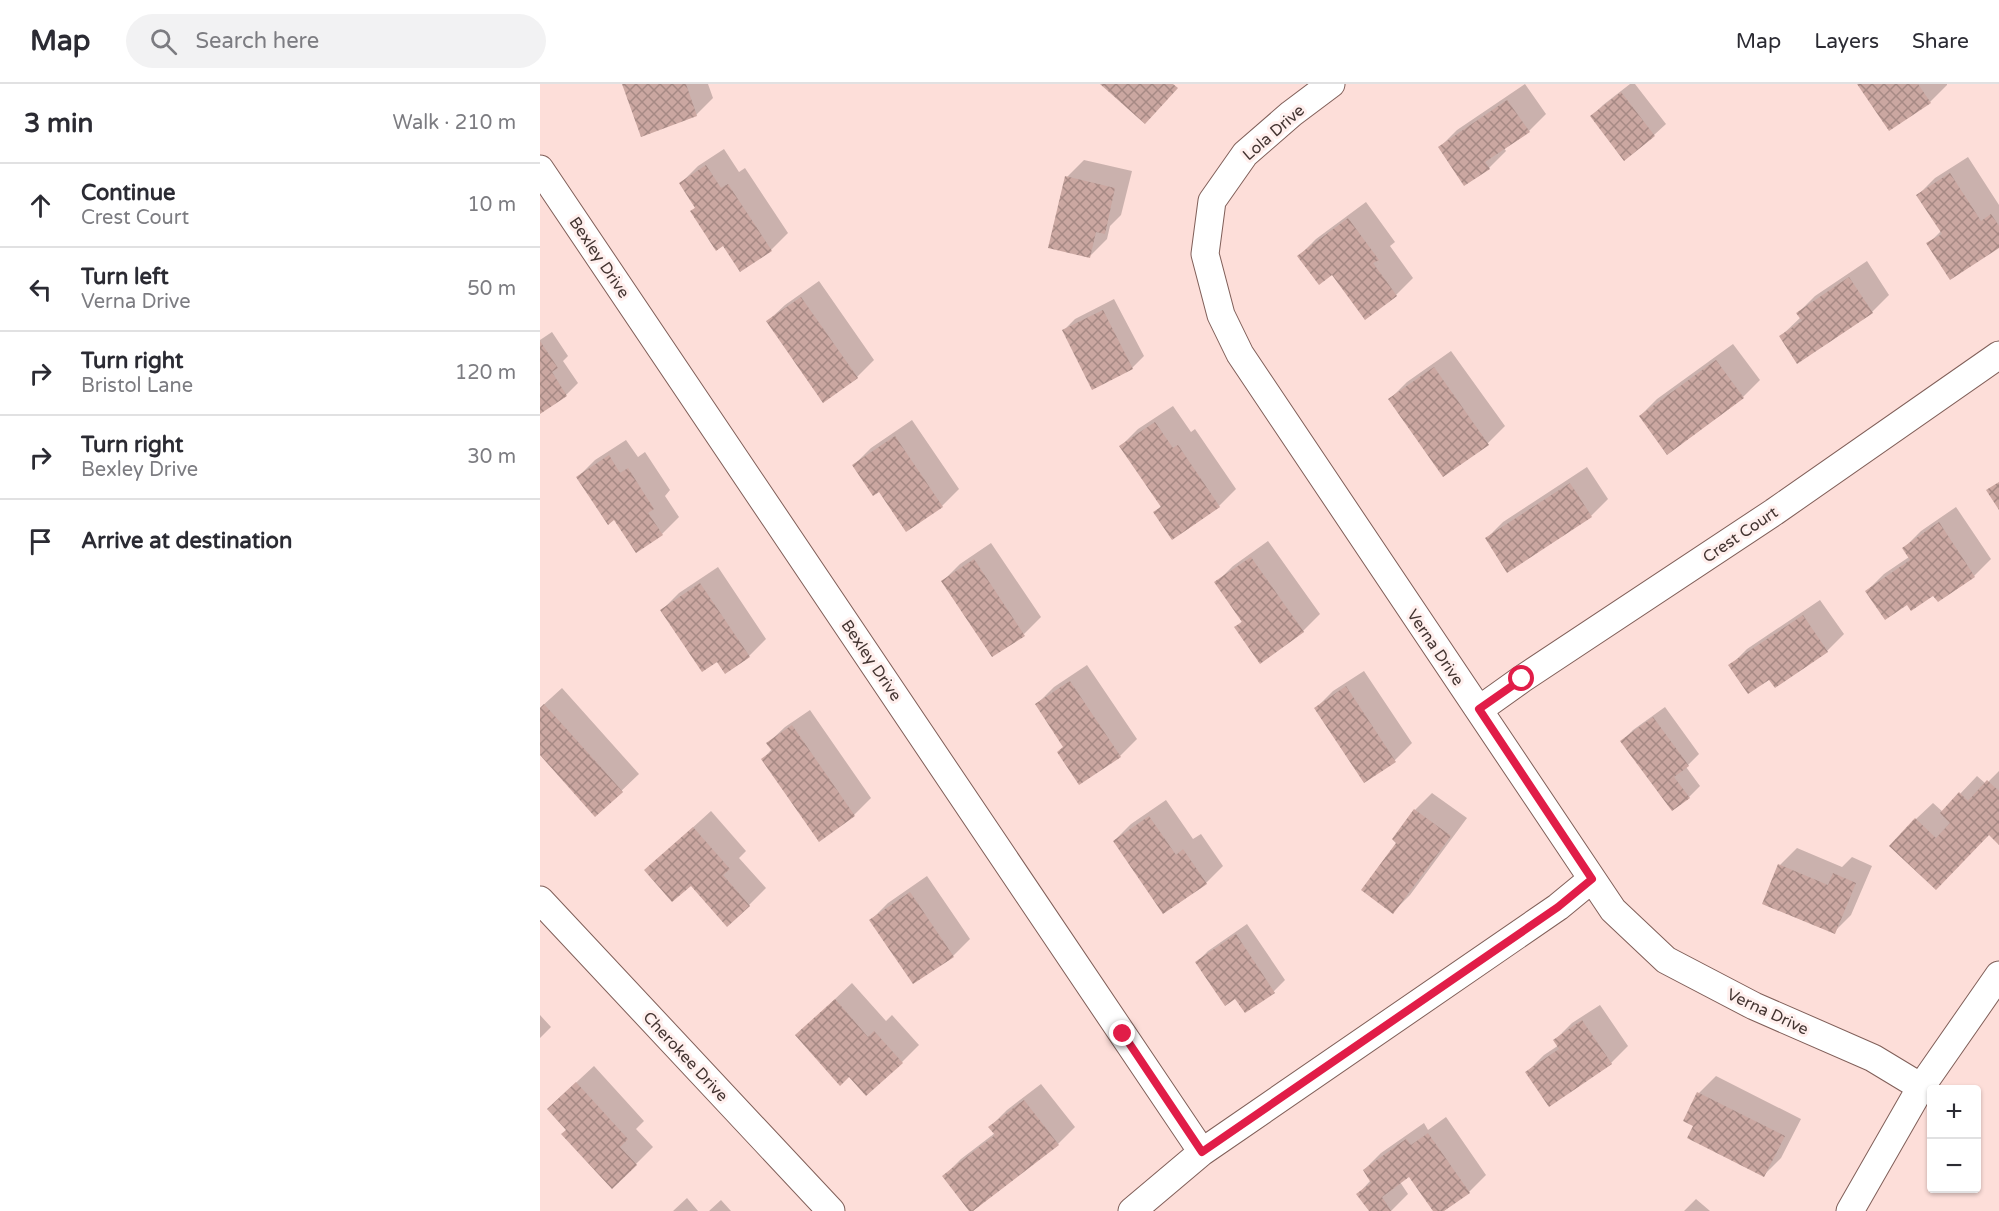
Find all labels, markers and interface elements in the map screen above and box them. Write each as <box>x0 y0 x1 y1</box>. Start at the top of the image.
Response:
search box <box>126 14 546 68</box>
text: Map <box>30 24 90 58</box>
icon: search <box>147 25 180 58</box>
text: Search here <box>195 28 319 54</box>
text: Map <box>1736 29 1781 54</box>
text: Layers <box>1814 29 1879 54</box>
text: Share <box>1912 29 1969 54</box>
street label: Lola Drive <box>1239 100 1309 165</box>
text: 3 min <box>24 108 93 139</box>
text: Walk · 210 m <box>393 111 516 135</box>
text: Continue <box>81 180 176 206</box>
icon: ahead <box>24 189 57 222</box>
text: 10 m <box>467 193 516 217</box>
text: Crest Court <box>81 206 189 230</box>
street label: Bexley Drive <box>565 213 634 302</box>
text: Turn left <box>81 264 169 290</box>
icon: left <box>24 273 57 306</box>
text: 50 m <box>467 277 516 301</box>
text: Verna Drive <box>81 290 191 314</box>
text: Turn right <box>81 348 183 374</box>
icon: right <box>24 357 57 390</box>
text: 120 m <box>455 361 516 385</box>
text: Bristol Lane <box>81 374 193 398</box>
text: Turn right <box>81 432 183 458</box>
icon: right <box>24 441 57 474</box>
text: 30 m <box>467 445 516 469</box>
text: Bexley Drive <box>81 458 198 482</box>
street label: Crest Court <box>1699 502 1782 567</box>
icon: arrive <box>24 525 57 558</box>
text: Arrive at destination <box>81 528 292 554</box>
street label: Verna Drive <box>1402 606 1468 690</box>
street label: Bexley Drive <box>837 616 906 705</box>
route start <box>1508 665 1534 691</box>
street label: Verna Drive <box>1724 984 1812 1040</box>
street label: Cherokee Drive <box>638 1008 732 1106</box>
route end <box>1109 1020 1135 1046</box>
map controls <box>1927 1085 1981 1193</box>
button: + <box>1927 1085 1981 1139</box>
button: − <box>1927 1139 1981 1193</box>

